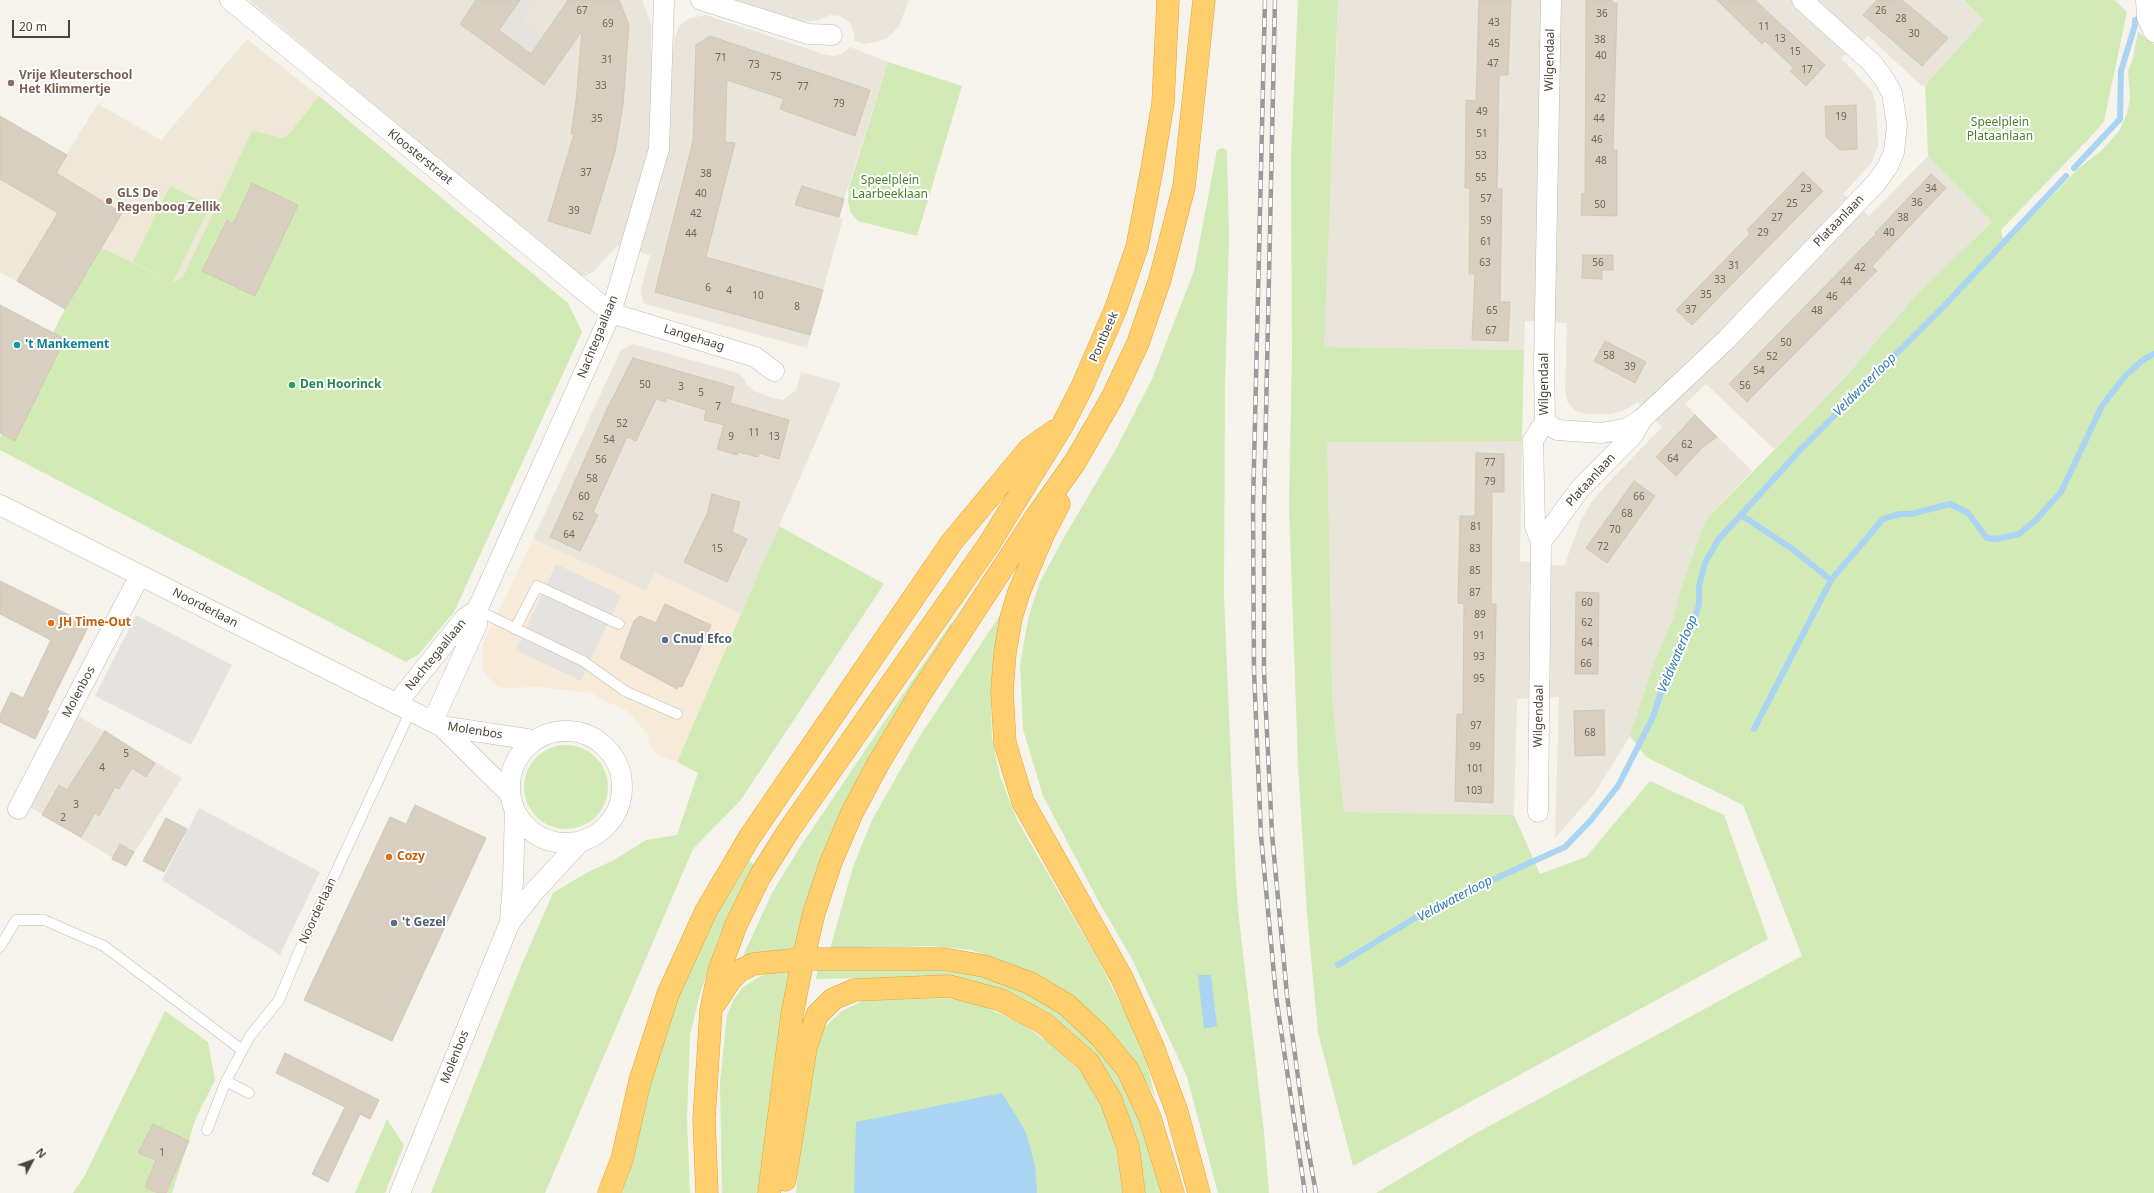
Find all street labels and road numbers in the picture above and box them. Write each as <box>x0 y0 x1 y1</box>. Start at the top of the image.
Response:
street label: Wilgendaal <box>1542 28 1558 92</box>
street label: Kloosterstraat <box>385 126 455 188</box>
street label: Plataanlaan <box>1811 192 1867 250</box>
street label: Nachtegaallaan <box>575 293 621 381</box>
street label: Pontbeek <box>1087 310 1121 364</box>
street label: Langehaag <box>662 322 726 354</box>
street label: Wilgendaal <box>1538 353 1552 415</box>
street label: Plataanlaan <box>1563 451 1619 509</box>
street label: Noorderlaan <box>170 585 240 631</box>
street label: Nachtegaallaan <box>403 616 469 694</box>
street label: Molenbos <box>60 664 98 720</box>
street label: Wilgendaal <box>1531 684 1547 748</box>
street label: Molenbos <box>446 720 504 742</box>
street label: Noorderlaan <box>296 876 340 946</box>
street label: Molenbos <box>438 1028 472 1086</box>

